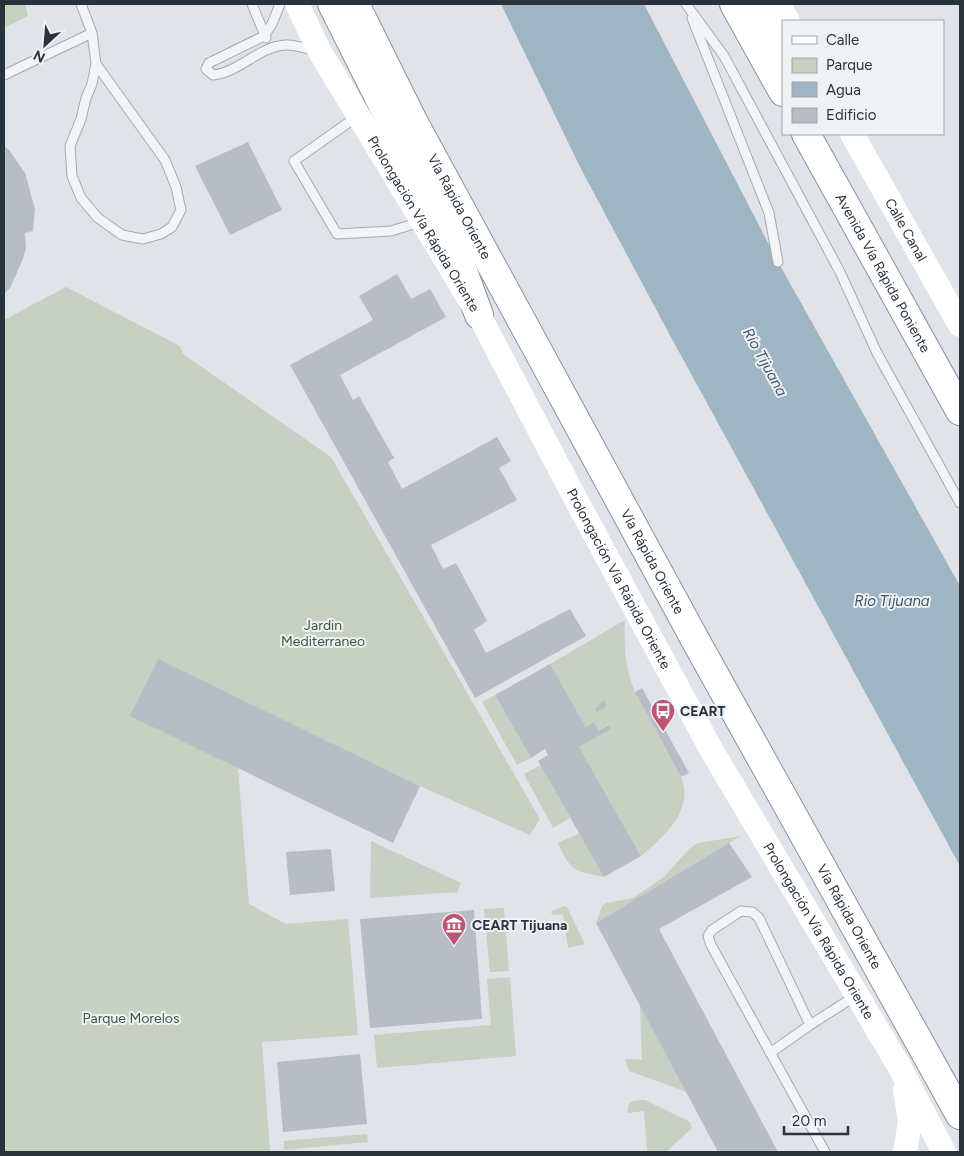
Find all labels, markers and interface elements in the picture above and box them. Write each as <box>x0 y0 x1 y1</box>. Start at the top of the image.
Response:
north arrow <box>20 20 70 70</box>
legend <box>782 20 944 135</box>
text: Calle <box>826 31 859 49</box>
text: N <box>31 46 48 66</box>
text: Parque <box>826 56 873 74</box>
text: Agua <box>826 81 861 99</box>
text: Edificio <box>826 106 877 124</box>
street label: Prolongación Vía Rápida Oriente <box>364 133 484 315</box>
street label: Vía Rápida Oriente <box>424 151 495 262</box>
street label: Avenida Vía Rápida Poniente <box>832 190 934 356</box>
street label: Calle Canal <box>882 195 931 264</box>
water label: Río Tijuana <box>739 325 791 399</box>
street label: Prolongación Vía Rápida Oriente <box>563 486 675 672</box>
street label: Vía Rápida Oriente <box>617 506 688 617</box>
water label: Rio Tijuana <box>854 592 930 610</box>
park label: Jardin Mediterraneo <box>281 617 365 650</box>
bus stop icon: CEART <box>650 698 676 732</box>
place label: CEART <box>680 703 725 720</box>
street label: Prolongación Vía Rápida Oriente <box>760 839 878 1023</box>
street label: Vía Rápida Oriente <box>813 861 885 972</box>
museum icon: CEART Tijuana <box>441 912 467 946</box>
place label: CEART Tijuana <box>472 917 568 934</box>
park label: Parque Morelos <box>83 1010 179 1027</box>
scale bar <box>784 1104 848 1136</box>
text: 20 m <box>792 1112 826 1130</box>

